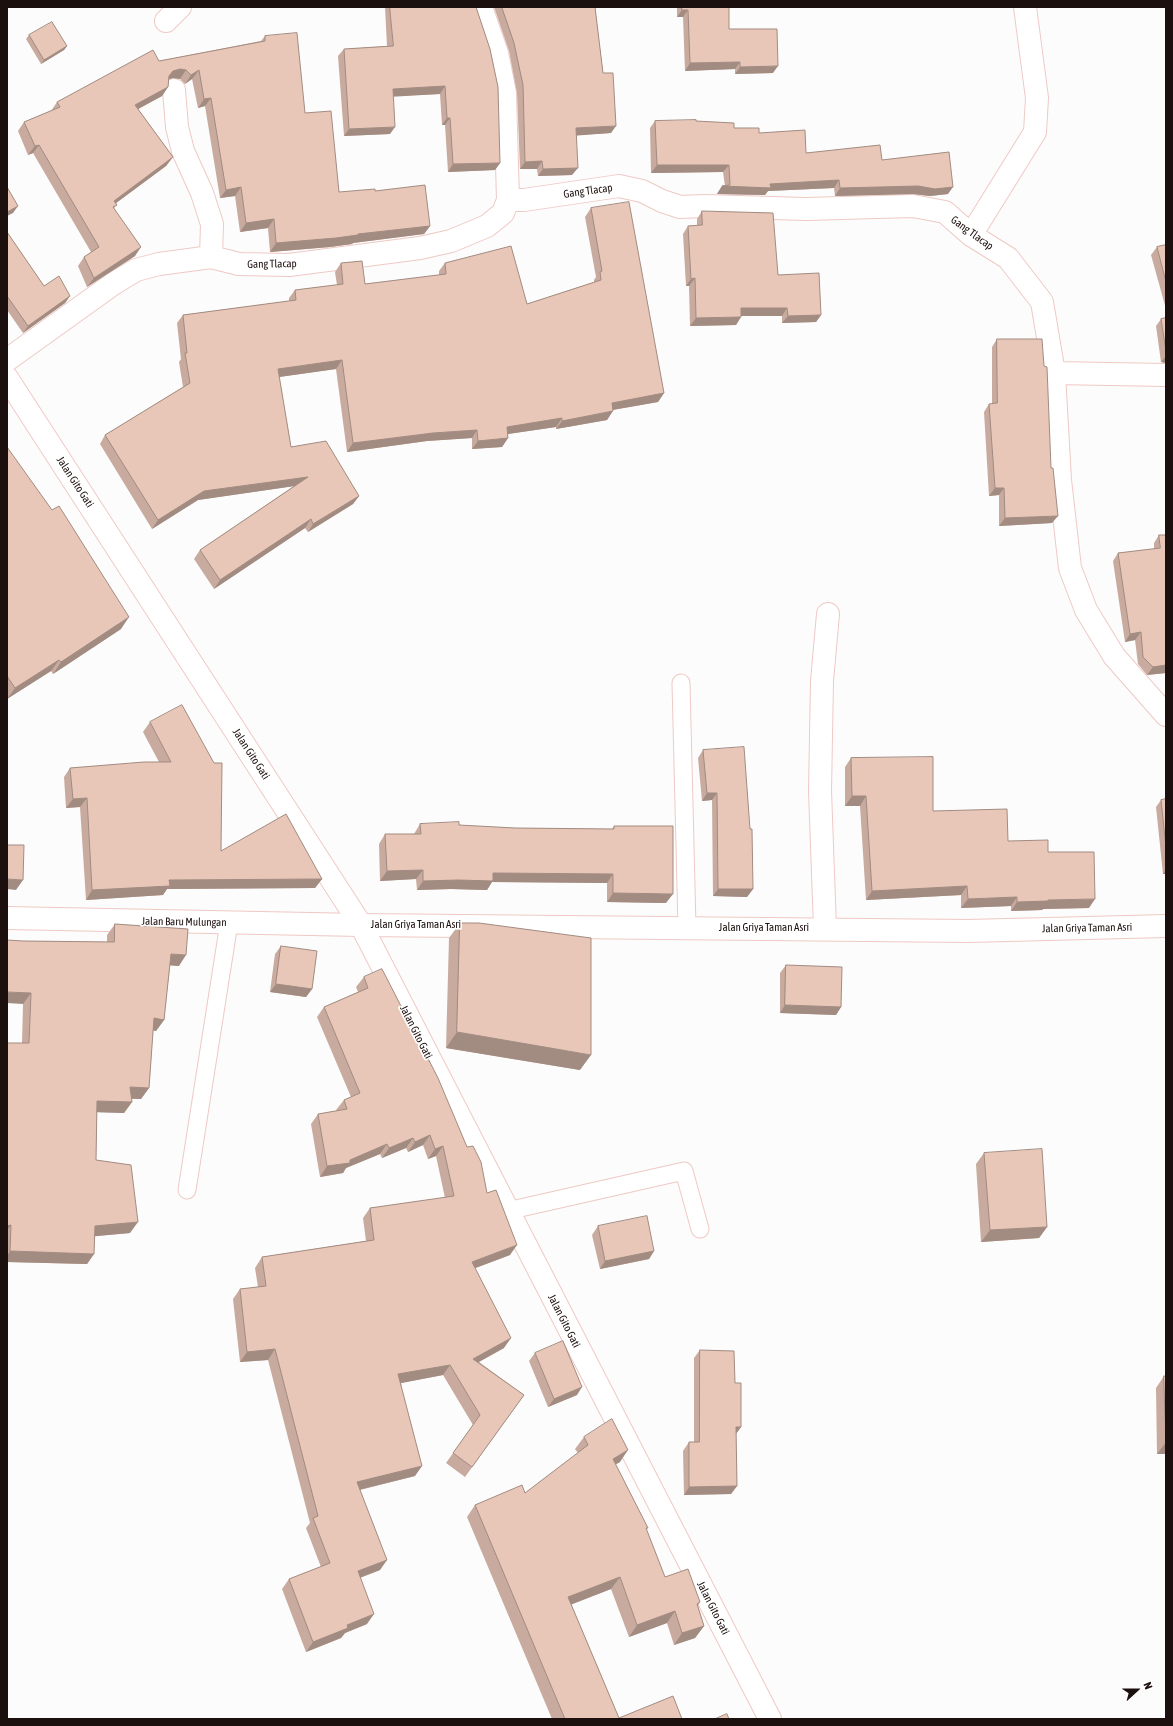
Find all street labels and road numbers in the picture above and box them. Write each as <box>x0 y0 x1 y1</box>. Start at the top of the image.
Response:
street label: Gang Tlacap <box>563 181 613 201</box>
street label: Gang Tlacap <box>948 213 996 253</box>
street label: Gang Tlacap <box>247 257 297 271</box>
street label: Jalan Gito Gati <box>54 454 96 510</box>
street label: Jalan Gito Gati <box>230 726 272 782</box>
street label: Jalan Baru Mulungan <box>141 915 227 929</box>
street label: Jalan Griya Taman Asri <box>371 918 461 932</box>
street label: Jalan Griya Taman Asri <box>719 921 809 935</box>
street label: Jalan Griya Taman Asri <box>1042 921 1132 935</box>
street label: Jalan Gito Gati <box>397 1003 435 1061</box>
street label: Jalan Gito Gati <box>545 1292 583 1350</box>
street label: Jalan Gito Gati <box>694 1579 732 1637</box>

